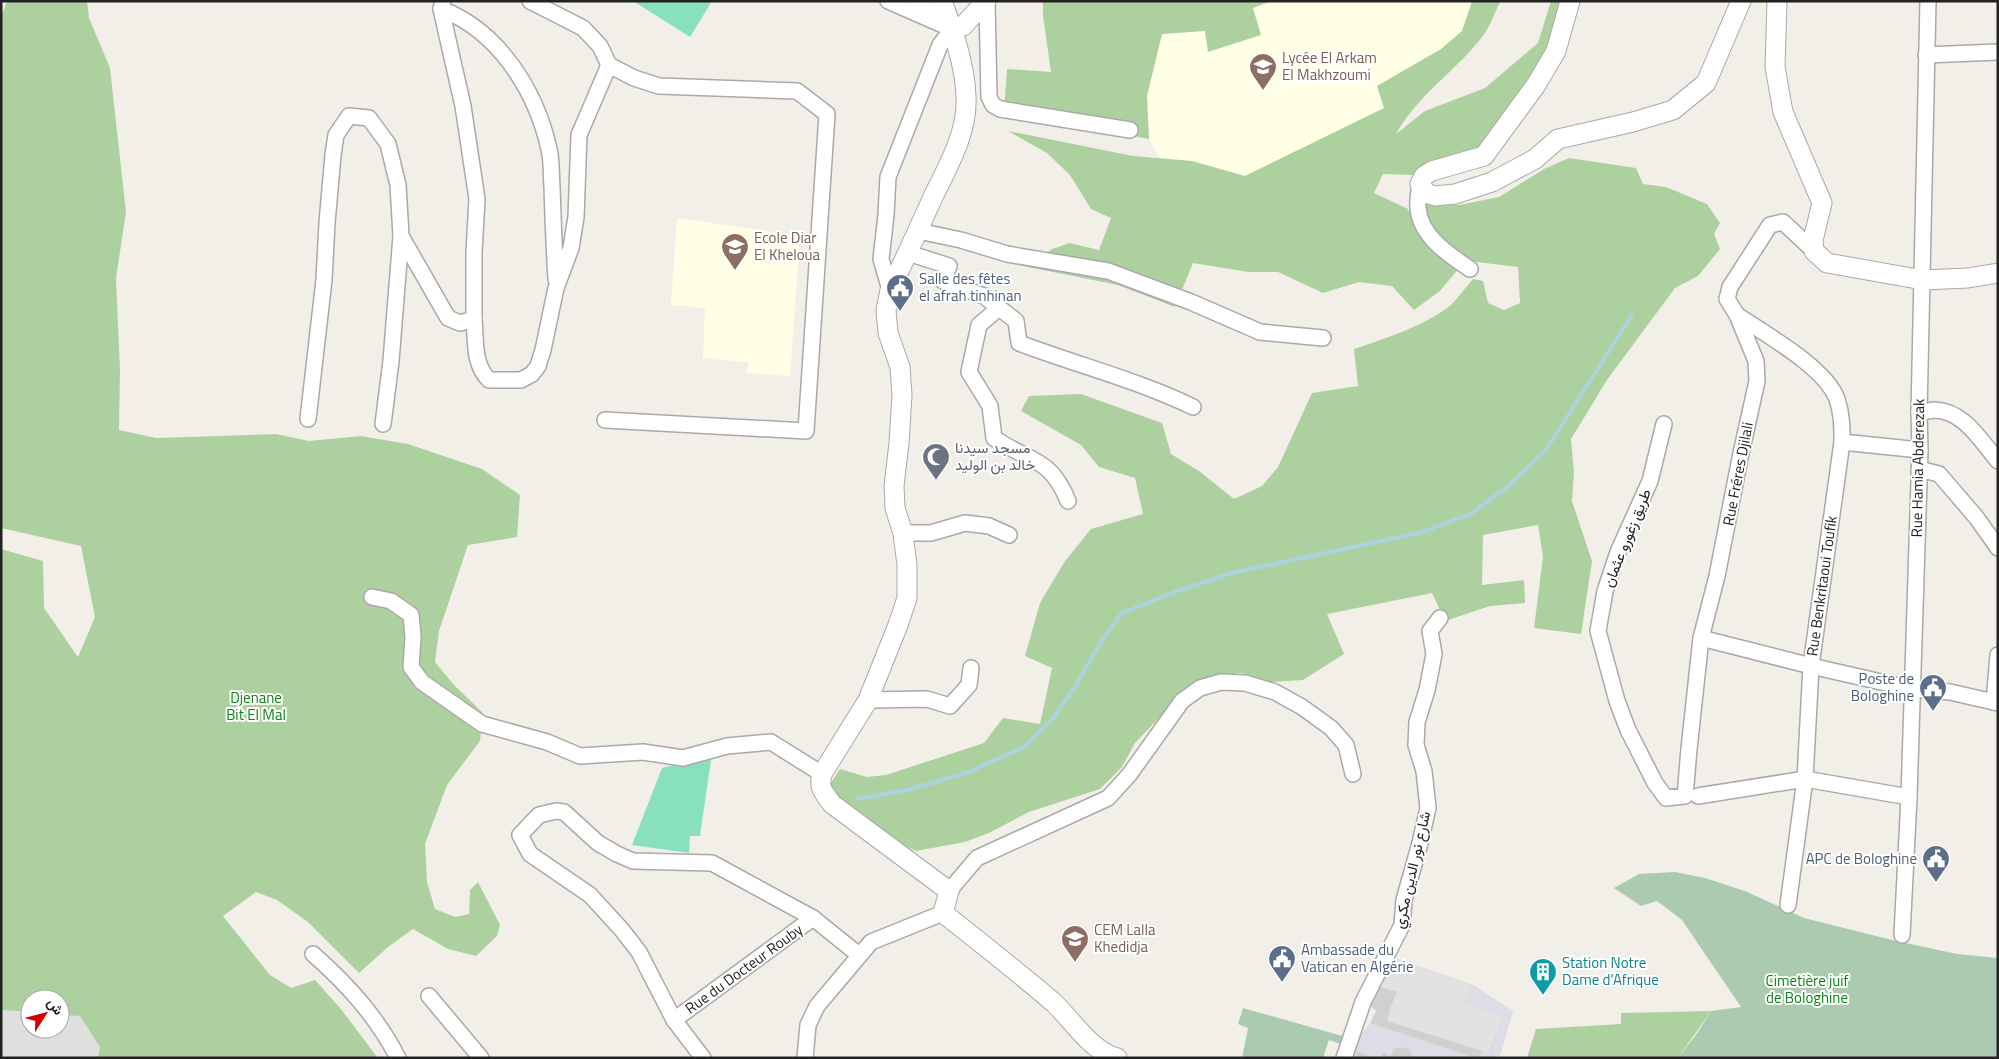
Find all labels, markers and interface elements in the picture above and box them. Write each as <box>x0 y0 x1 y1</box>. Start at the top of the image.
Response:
place label: Lycée El Arkam El Makhzoumi <box>1282 46 1377 86</box>
school or university icon: Lycée El Arkam El Makhzoumi <box>1248 52 1278 91</box>
place label: Ecole Diar El Kheloua <box>754 226 821 266</box>
school or university icon: Ecole Diar El Kheloua <box>720 232 750 271</box>
place label: Salle des fêtes el afrah tinhinan <box>919 267 1021 307</box>
public building icon: Salle des fêtes el afrah tinhinan <box>885 273 915 312</box>
street label: Rue Hamia Abderezak <box>1905 398 1930 538</box>
street label: Rue Fréres Djilali <box>1716 420 1759 528</box>
place label: مسجد سيدنا خالد بن الوليد <box>955 436 1035 476</box>
mosque icon: مسجد سيدنا خالد بن الوليد <box>921 442 951 481</box>
street label: طريق زغورو عثمان <box>1596 485 1657 590</box>
street label: Rue Benkritaoui Toufik <box>1800 514 1843 658</box>
place label: Poste de Bologhine <box>1851 667 1914 707</box>
public building icon: Poste de Bologhine <box>1918 673 1948 712</box>
park label: Djenane Bit El Mal <box>226 686 286 726</box>
street label: شارع نور الدين مكري <box>1387 809 1438 931</box>
public building icon: APC de Bologhine <box>1921 844 1951 883</box>
place label: APC de Bologhine <box>1806 847 1917 870</box>
street label: Rue du Docteur Rouby <box>680 918 807 1019</box>
place label: CEM Lalla Khedidja <box>1094 918 1156 958</box>
school or university icon: CEM Lalla Khedidja <box>1060 924 1090 963</box>
place label: Ambassade du Vatican en Algérie <box>1301 938 1413 978</box>
public building icon: Ambassade du Vatican en Algérie <box>1267 944 1297 983</box>
place label: Station Notre Dame d'Afrique <box>1562 951 1659 991</box>
building icon: Station Notre Dame d'Afrique <box>1528 957 1558 996</box>
park label: Cimetière juif de Bologhine <box>1765 969 1849 1009</box>
north arrow <box>20 989 70 1039</box>
text: ش <box>42 993 69 1019</box>

